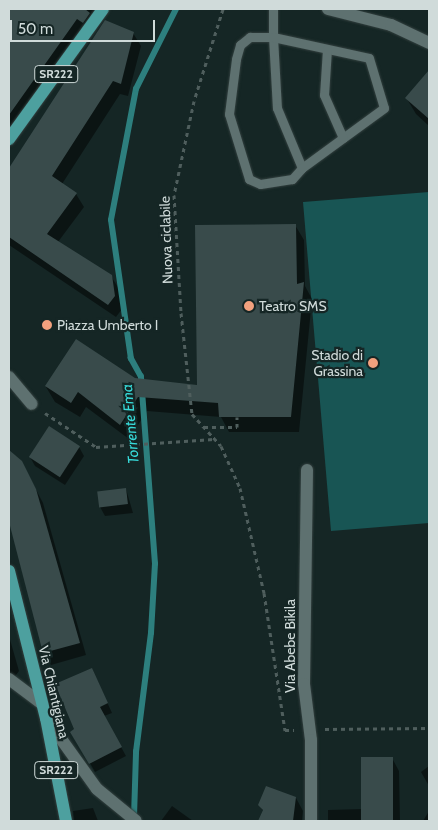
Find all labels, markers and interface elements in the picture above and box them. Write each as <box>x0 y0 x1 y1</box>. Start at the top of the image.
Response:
scale bar <box>12 10 158 42</box>
text: 50 m <box>18 20 53 38</box>
road number: SR222 <box>34 64 78 84</box>
street label: Nuova ciclabile <box>156 196 176 284</box>
place label: Teatro SMS <box>259 298 327 314</box>
marker: Teatro SMS <box>243 300 255 312</box>
place label: Piazza Umberto I <box>57 317 158 333</box>
marker: Piazza Umberto I <box>41 319 53 331</box>
place label: Stadio di Grassina <box>311 347 363 380</box>
marker: Stadio di Grassina <box>367 357 379 369</box>
water label: Torrente Ema <box>119 383 143 465</box>
street label: Via Abebe Bikila <box>282 599 298 693</box>
street label: Via Chiantigiana <box>35 644 73 740</box>
road number: SR222 <box>34 760 78 780</box>

